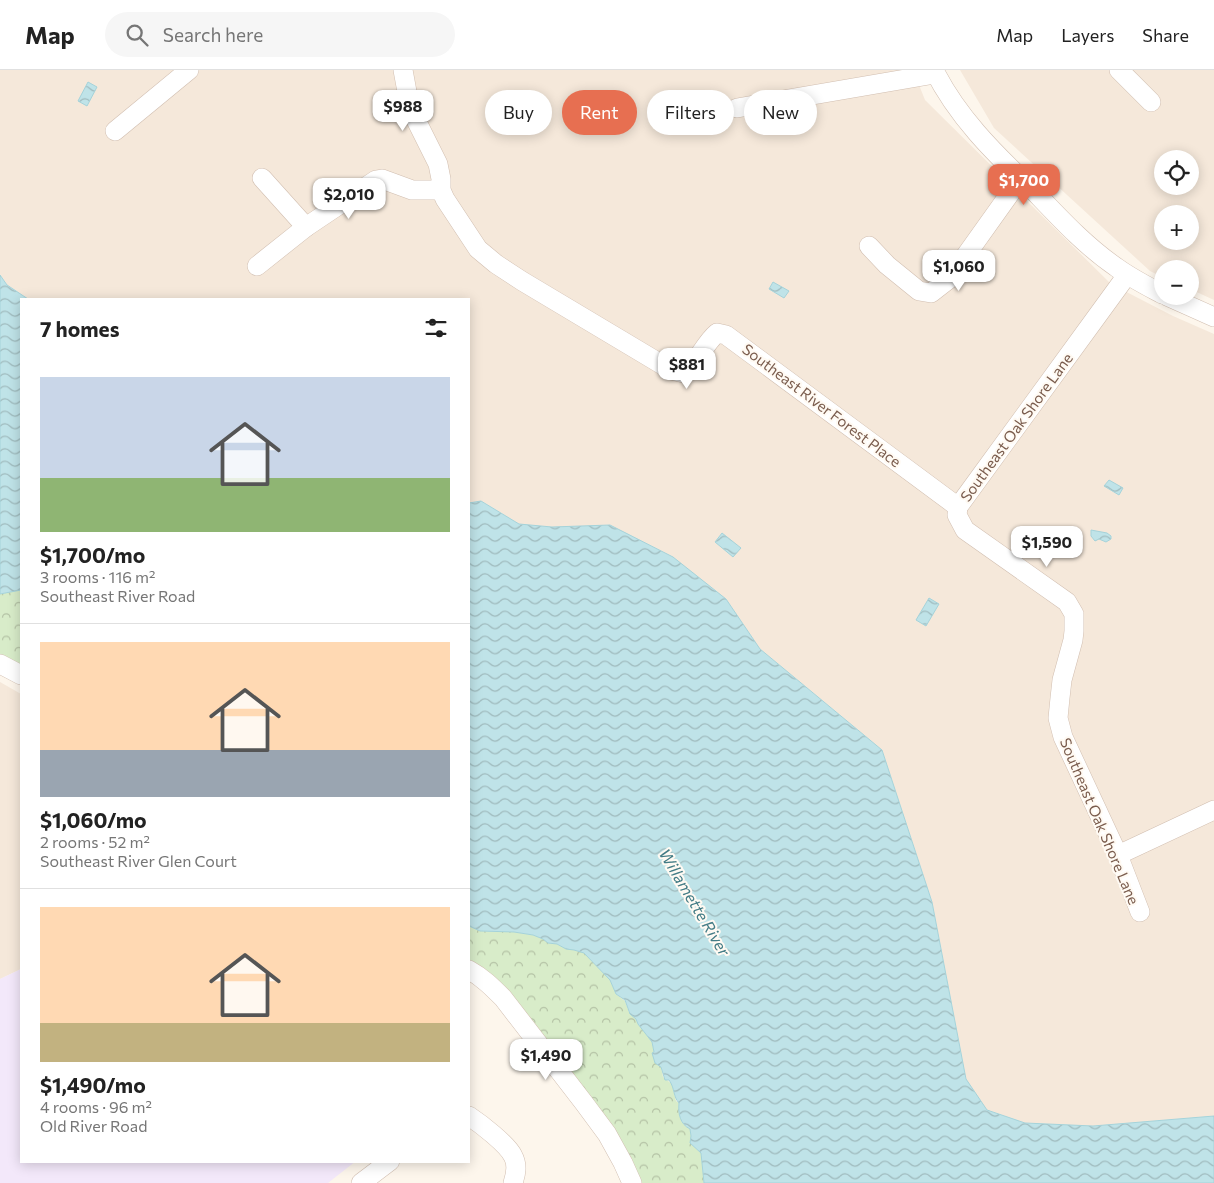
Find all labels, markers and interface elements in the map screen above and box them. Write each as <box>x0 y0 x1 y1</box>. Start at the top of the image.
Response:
search box <box>105 12 455 57</box>
text: Map <box>25 20 75 49</box>
icon: search <box>123 21 151 49</box>
text: Search here <box>163 23 263 46</box>
text: Map <box>996 24 1033 46</box>
text: Layers <box>1061 24 1114 46</box>
text: Share <box>1142 24 1189 46</box>
pin: $988 <box>373 90 433 132</box>
chip: Buy <box>485 90 552 135</box>
chip: Rent <box>562 90 637 135</box>
chip: Filters <box>647 90 734 135</box>
chip: New <box>744 90 817 135</box>
text: $988 <box>384 96 422 115</box>
map controls <box>1154 150 1199 305</box>
button: locate <box>1154 150 1199 195</box>
pin: $1,700 <box>983 164 1065 206</box>
text: $1,700 <box>999 170 1049 189</box>
pin: $2,010 <box>308 178 390 220</box>
text: $2,010 <box>324 184 374 203</box>
button: + <box>1154 205 1199 250</box>
pin: $1,060 <box>918 250 1000 292</box>
text: $1,060 <box>933 256 985 275</box>
button: − <box>1154 260 1199 305</box>
icon: filters <box>422 314 450 342</box>
text: 7 homes <box>40 316 119 341</box>
street label: Southeast River Forest Place <box>739 340 905 471</box>
pin: $881 <box>657 348 717 390</box>
street label: Southeast Oak Shore Lane <box>956 349 1076 505</box>
text: $881 <box>669 354 705 373</box>
icon: home <box>200 409 290 499</box>
pin: $1,590 <box>1006 526 1088 568</box>
text: $1,590 <box>1022 532 1072 551</box>
text: $1,700/mo <box>40 542 145 567</box>
text: 3 rooms · 116 m² <box>40 567 155 586</box>
text: Southeast River Road <box>40 586 195 605</box>
icon: home <box>200 675 290 765</box>
street label: Southeast Oak Shore Lane <box>1057 735 1143 907</box>
text: $1,060/mo <box>40 807 147 832</box>
text: 2 rooms · 52 m² <box>40 832 150 851</box>
water label: Willamette River <box>656 845 735 959</box>
text: Southeast River Glen Court <box>40 851 237 870</box>
icon: home <box>200 940 290 1030</box>
pin: $1,490 <box>505 1038 587 1081</box>
text: $1,490 <box>521 1045 571 1064</box>
text: $1,490/mo <box>40 1072 146 1097</box>
text: 4 rooms · 96 m² <box>40 1097 152 1116</box>
text: Old River Road <box>40 1116 147 1135</box>

